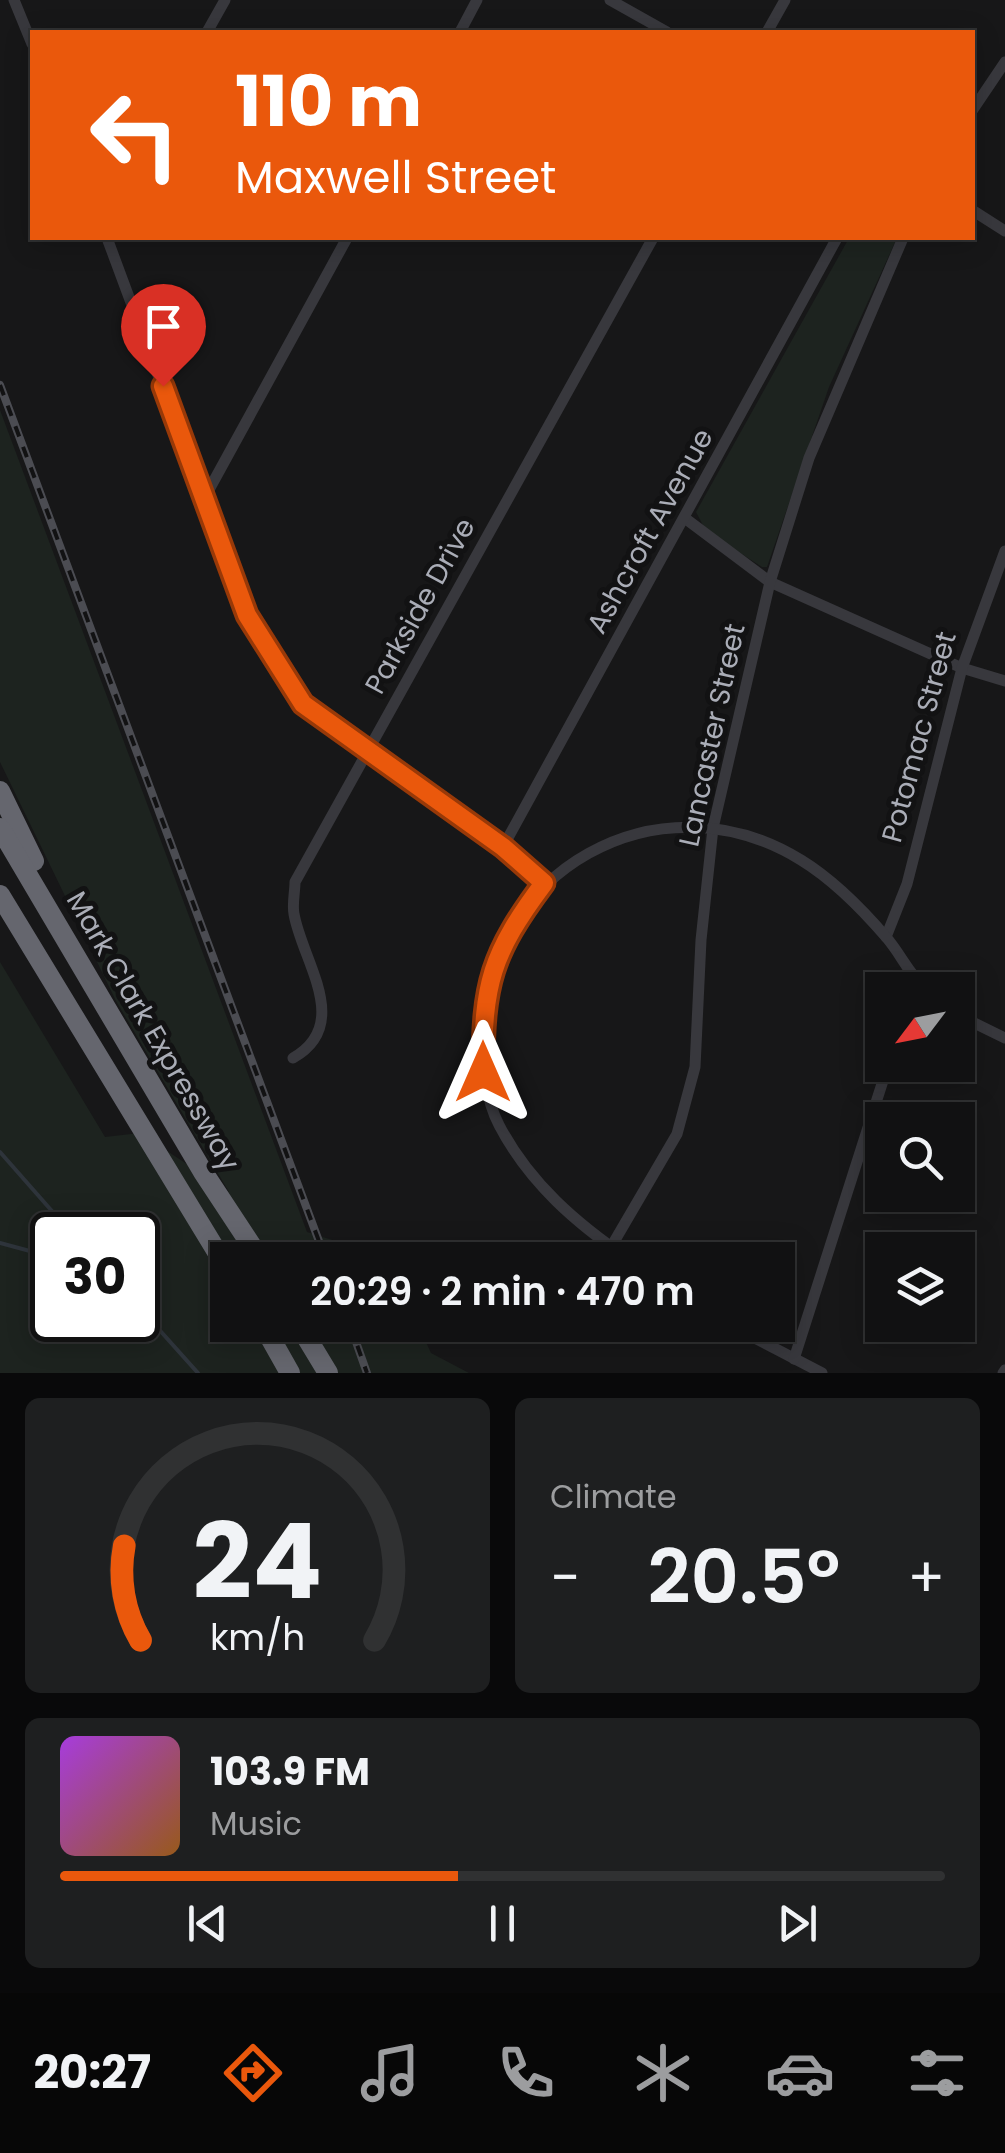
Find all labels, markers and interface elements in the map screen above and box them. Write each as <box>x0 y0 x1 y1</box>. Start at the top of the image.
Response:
text: 110 m <box>235 52 422 151</box>
icon: left <box>70 70 200 200</box>
text: Maxwell Street <box>235 146 556 209</box>
pin <box>121 284 206 387</box>
icon: arrive <box>136 299 191 354</box>
street label: Ashcroft Avenue <box>577 421 723 641</box>
street label: Parkside Drive <box>356 511 484 701</box>
street label: Lancaster Street <box>669 620 755 850</box>
street label: Potomac Street <box>872 627 966 847</box>
street label: Mark Clark Expressway <box>57 884 249 1178</box>
north arrow <box>865 972 975 1082</box>
map controls <box>865 972 975 1342</box>
position arrow <box>431 1020 535 1124</box>
button: search <box>865 1102 975 1212</box>
speed limit sign: 30 <box>30 1212 160 1342</box>
button: layers <box>865 1232 975 1342</box>
text: 20:29 · 2 min · 470 m <box>310 1265 695 1318</box>
text: Climate <box>550 1474 677 1519</box>
text: 24 <box>193 1489 322 1634</box>
text: 20.5° <box>648 1524 840 1629</box>
text: − <box>550 1539 580 1616</box>
text: + <box>907 1539 945 1616</box>
text: km/h <box>210 1612 305 1663</box>
text: 103.9 FM <box>210 1745 370 1798</box>
text: Music <box>210 1801 302 1846</box>
icon: previous <box>180 1896 235 1951</box>
icon: pause <box>475 1896 530 1951</box>
icon: next <box>770 1896 825 1951</box>
icon: directions <box>218 2038 288 2108</box>
icon: music <box>355 2038 425 2108</box>
icon: phone <box>491 2038 561 2108</box>
icon: climate <box>628 2038 698 2108</box>
icon: car <box>765 2038 835 2108</box>
icon: filters <box>902 2038 972 2108</box>
text: 20:27 <box>33 2041 151 2104</box>

